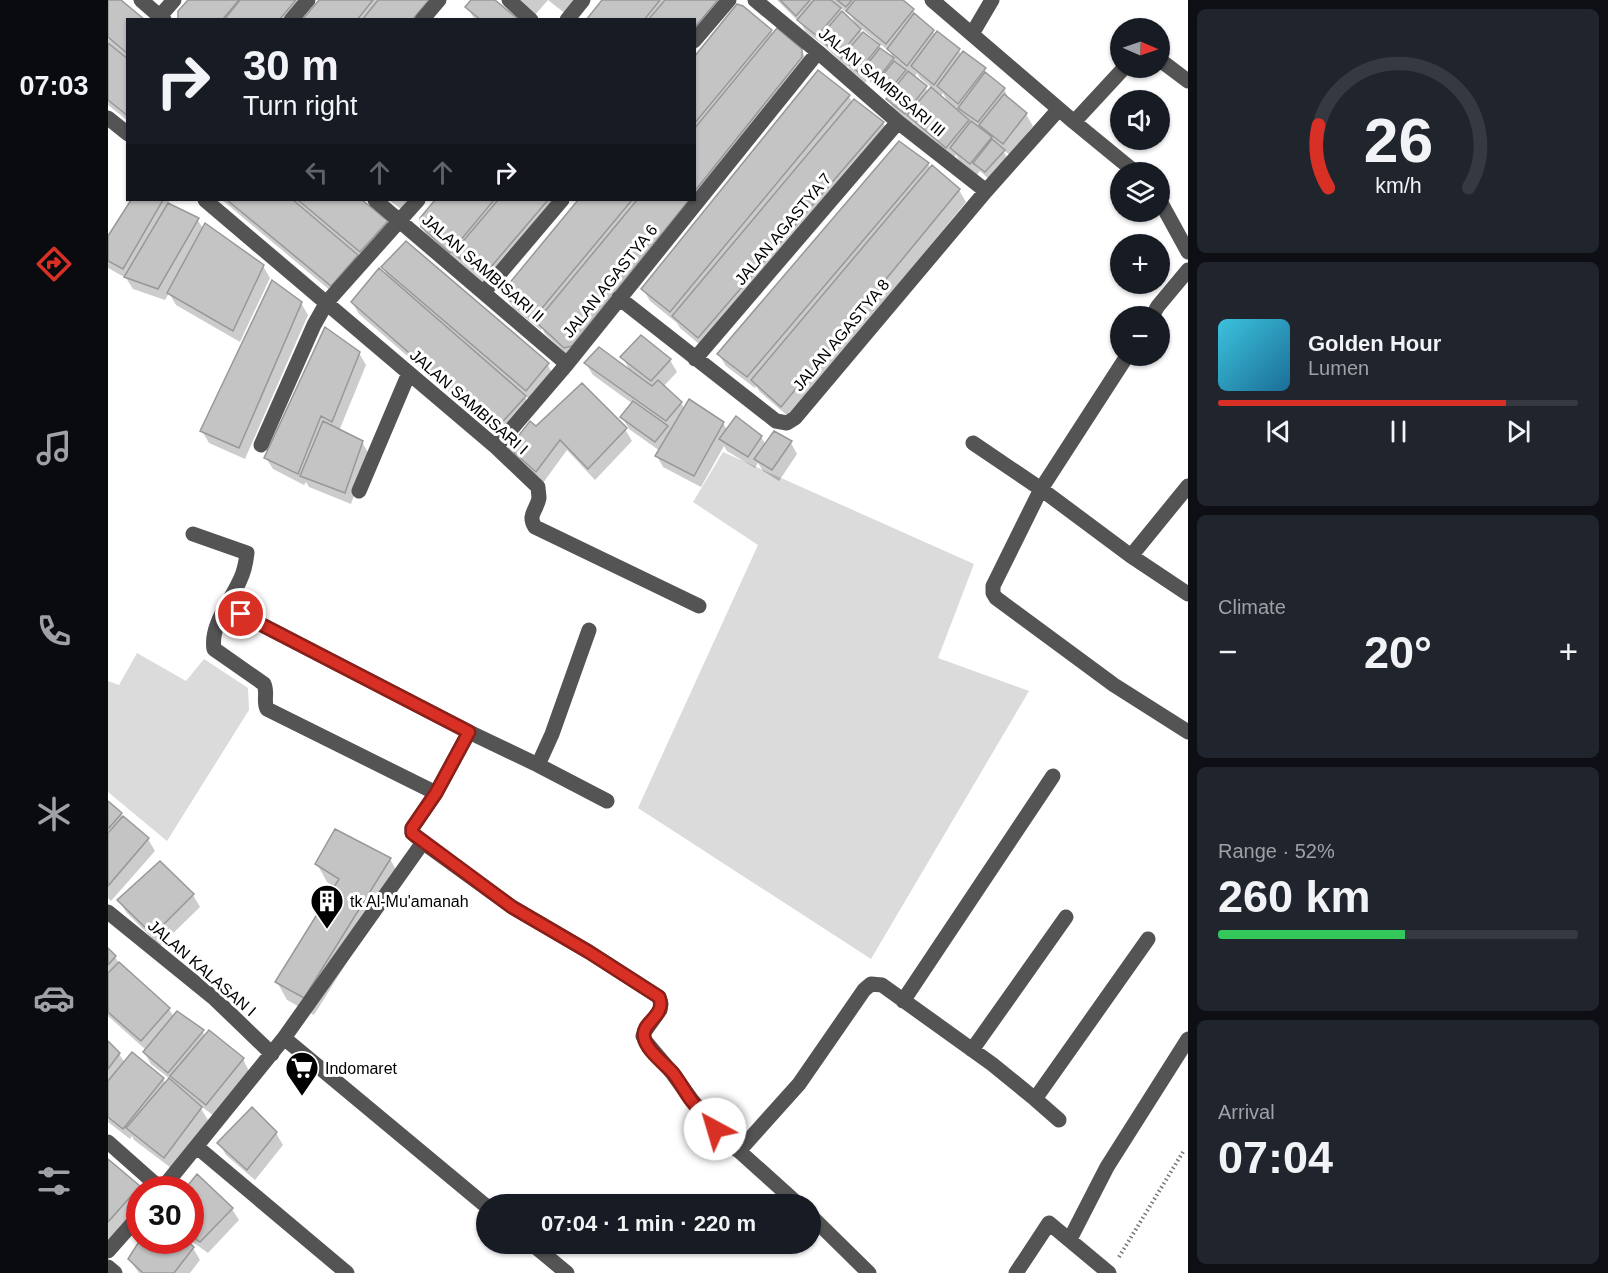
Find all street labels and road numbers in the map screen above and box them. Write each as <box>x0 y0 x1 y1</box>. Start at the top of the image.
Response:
street label: JALAN SAMBISARI III <box>816 24 948 140</box>
street label: JALAN AGASTYA 7 <box>731 170 835 288</box>
street label: JALAN SAMBISARI II <box>419 211 547 325</box>
street label: JALAN AGASTYA 6 <box>559 221 661 341</box>
street label: JALAN AGASTYA 8 <box>789 276 893 394</box>
street label: JALAN SAMBISARI I <box>407 346 531 458</box>
street label: JALAN KALASAN I <box>145 917 259 1019</box>

